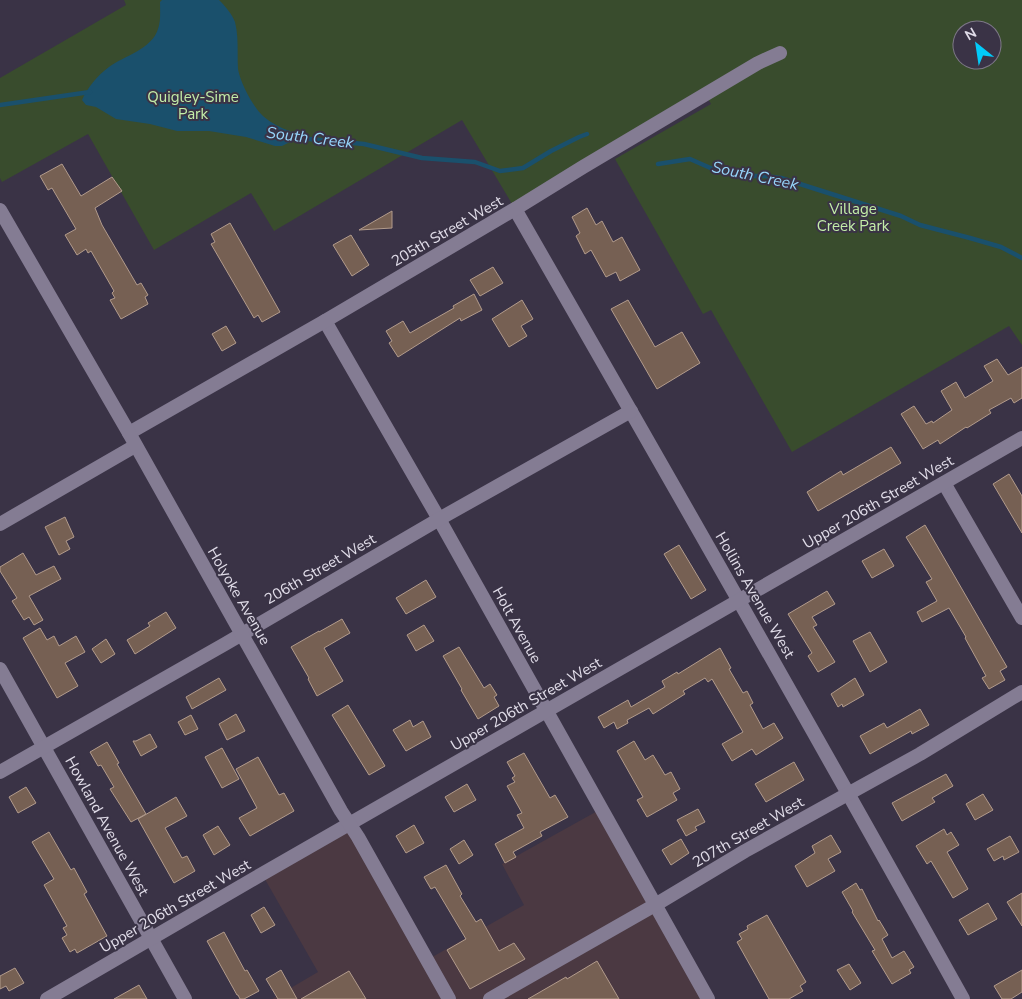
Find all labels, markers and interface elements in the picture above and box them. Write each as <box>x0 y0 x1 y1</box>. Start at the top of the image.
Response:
north arrow <box>952 20 1002 70</box>
text: N <box>961 23 980 45</box>
park label: Quigley-Sime Park <box>147 87 239 124</box>
water label: South Creek <box>265 122 356 154</box>
water label: South Creek <box>710 156 801 196</box>
street label: 205th Street West <box>388 191 507 271</box>
park label: Village Creek Park <box>817 199 890 236</box>
street label: Upper 206th Street West <box>799 450 958 553</box>
street label: Hollins Avenue West <box>711 528 800 662</box>
street label: 206th Street West <box>261 529 380 609</box>
street label: Holyoke Avenue <box>203 543 275 649</box>
street label: Holt Avenue <box>488 583 546 667</box>
street label: Upper 206th Street West <box>447 652 606 755</box>
street label: Howland Avenue West <box>60 753 154 900</box>
street label: 207th Street West <box>689 792 808 872</box>
street label: Upper 206th Street West <box>96 854 255 957</box>

